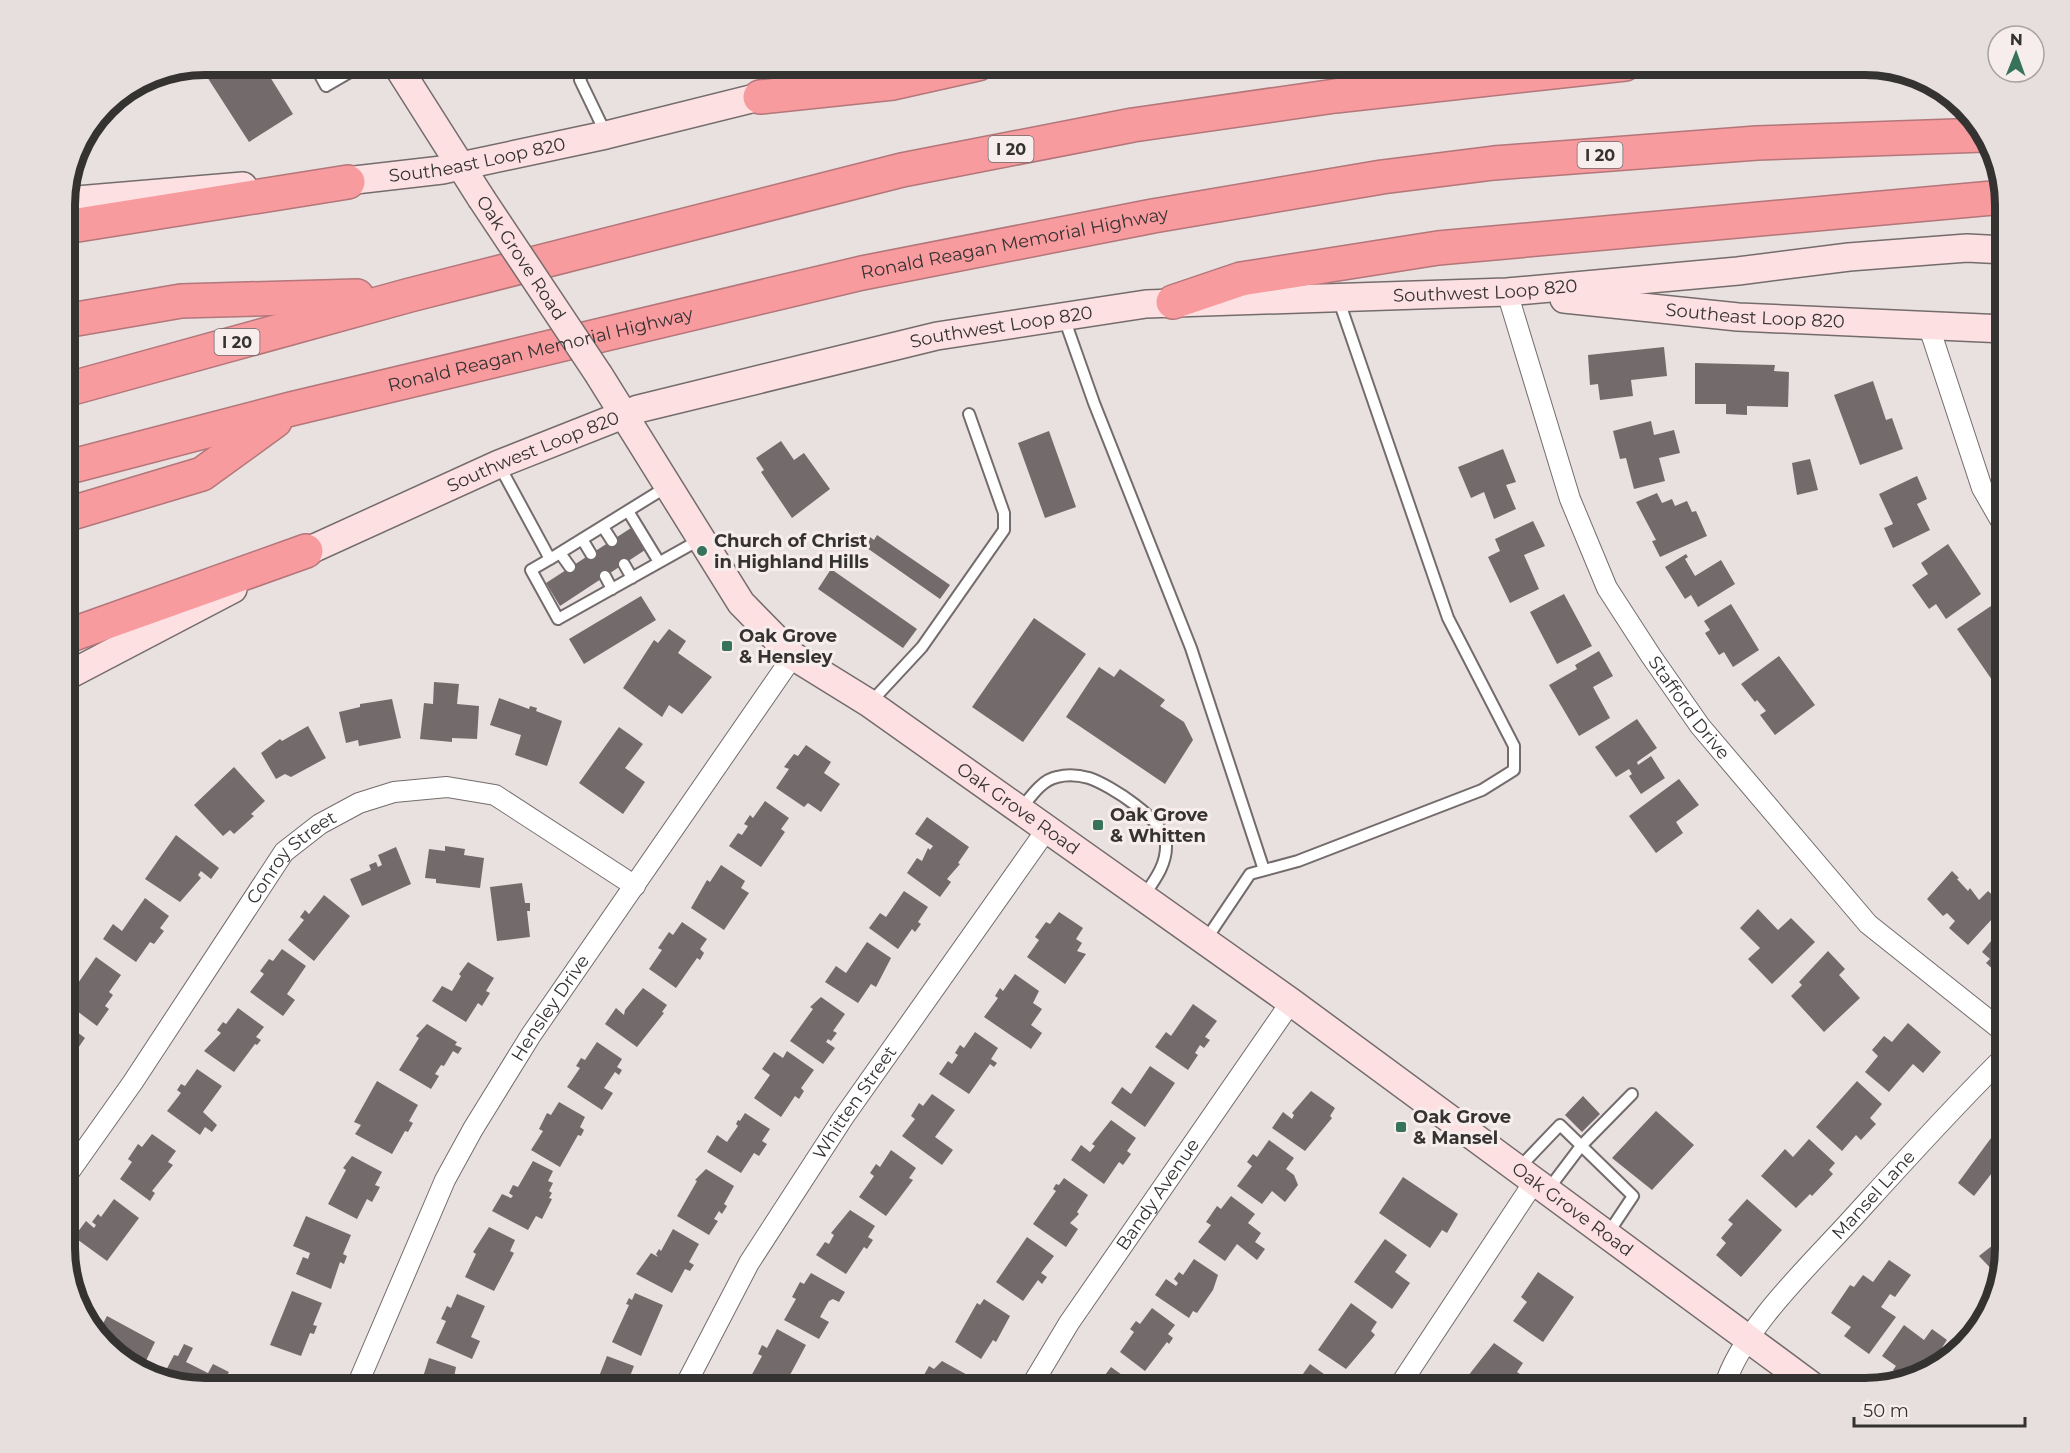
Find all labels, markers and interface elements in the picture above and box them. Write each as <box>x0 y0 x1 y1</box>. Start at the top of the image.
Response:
north arrow <box>1986 24 2046 84</box>
text: N <box>2010 30 2023 49</box>
street label: Southeast Loop 820 <box>388 133 568 187</box>
road number: I 20 <box>988 136 1034 162</box>
road number: I 20 <box>1578 142 1622 168</box>
street label: Oak Grove Road <box>471 191 570 324</box>
street label: Ronald Reagan Memorial Highway <box>859 203 1170 284</box>
street label: Southwest Loop 820 <box>1393 275 1578 307</box>
street label: Southeast Loop 820 <box>1665 299 1845 333</box>
street label: Southwest Loop 820 <box>908 301 1094 353</box>
street label: Ronald Reagan Memorial Highway <box>386 303 695 397</box>
road number: I 20 <box>214 329 260 355</box>
street label: Southwest Loop 820 <box>443 406 623 497</box>
place label: Church of Christ in Highland Hills <box>714 530 869 573</box>
marker: Church of Christ in Highland Hills <box>695 544 709 558</box>
place label: Oak Grove & Hensley <box>739 625 837 668</box>
marker: Oak Grove & Hensley <box>720 639 734 653</box>
street label: Stafford Drive <box>1644 652 1735 764</box>
street label: Oak Grove Road <box>952 758 1084 860</box>
place label: Oak Grove & Whitten <box>1110 804 1208 847</box>
street label: Conroy Street <box>242 806 340 908</box>
marker: Oak Grove & Whitten <box>1091 818 1105 832</box>
street label: Hensley Drive <box>507 950 594 1065</box>
street label: Whitten Street <box>808 1042 901 1163</box>
place label: Oak Grove & Mansel <box>1413 1106 1511 1149</box>
marker: Oak Grove & Mansel <box>1394 1120 1408 1134</box>
street label: Bandy Avenue <box>1112 1134 1204 1255</box>
street label: Mansel Lane <box>1827 1146 1920 1244</box>
street label: Oak Grove Road <box>1507 1157 1638 1261</box>
scale bar <box>1854 1390 2025 1428</box>
text: 50 m <box>1863 1400 1909 1422</box>

